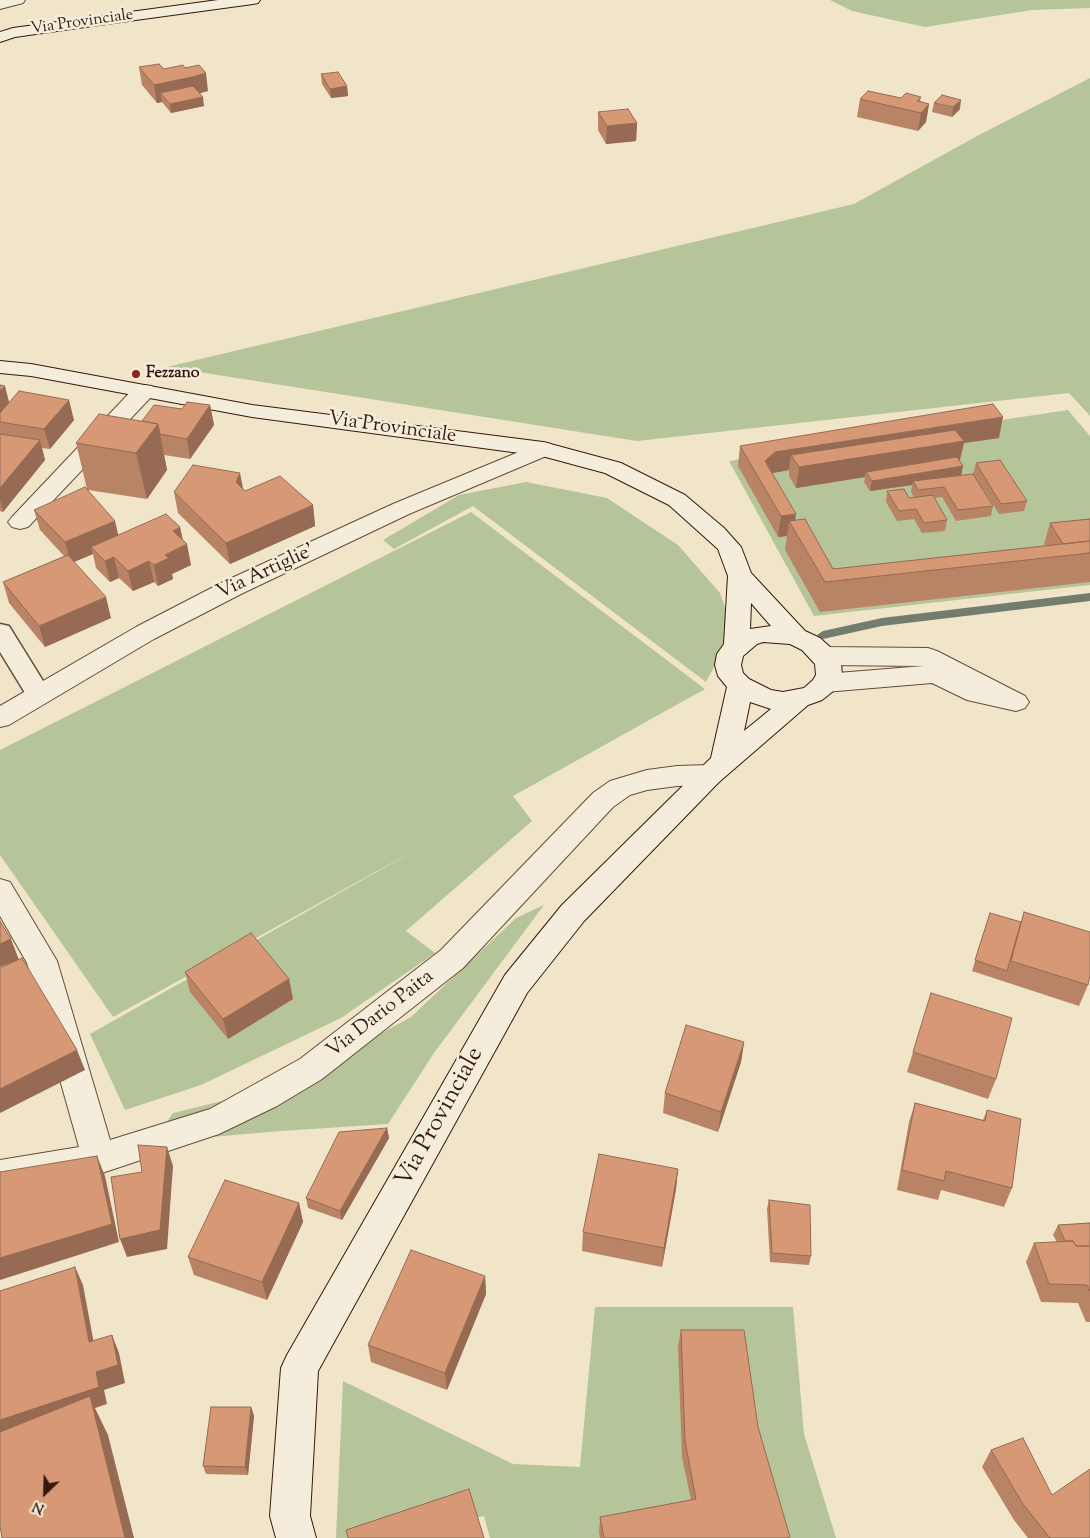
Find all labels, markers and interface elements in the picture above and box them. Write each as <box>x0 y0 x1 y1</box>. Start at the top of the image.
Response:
street label: Via Provinciale <box>29 6 135 40</box>
place label: Fezzano <box>146 364 200 384</box>
marker: Fezzano <box>130 368 142 380</box>
street label: Via Provinciale <box>326 408 458 450</box>
street label: Via Artiglie' <box>213 540 319 606</box>
street label: Via Dario Paita <box>323 966 439 1064</box>
street label: Via Provinciale <box>391 1043 491 1193</box>
north arrow <box>20 1468 70 1518</box>
text: N <box>30 1495 48 1518</box>

